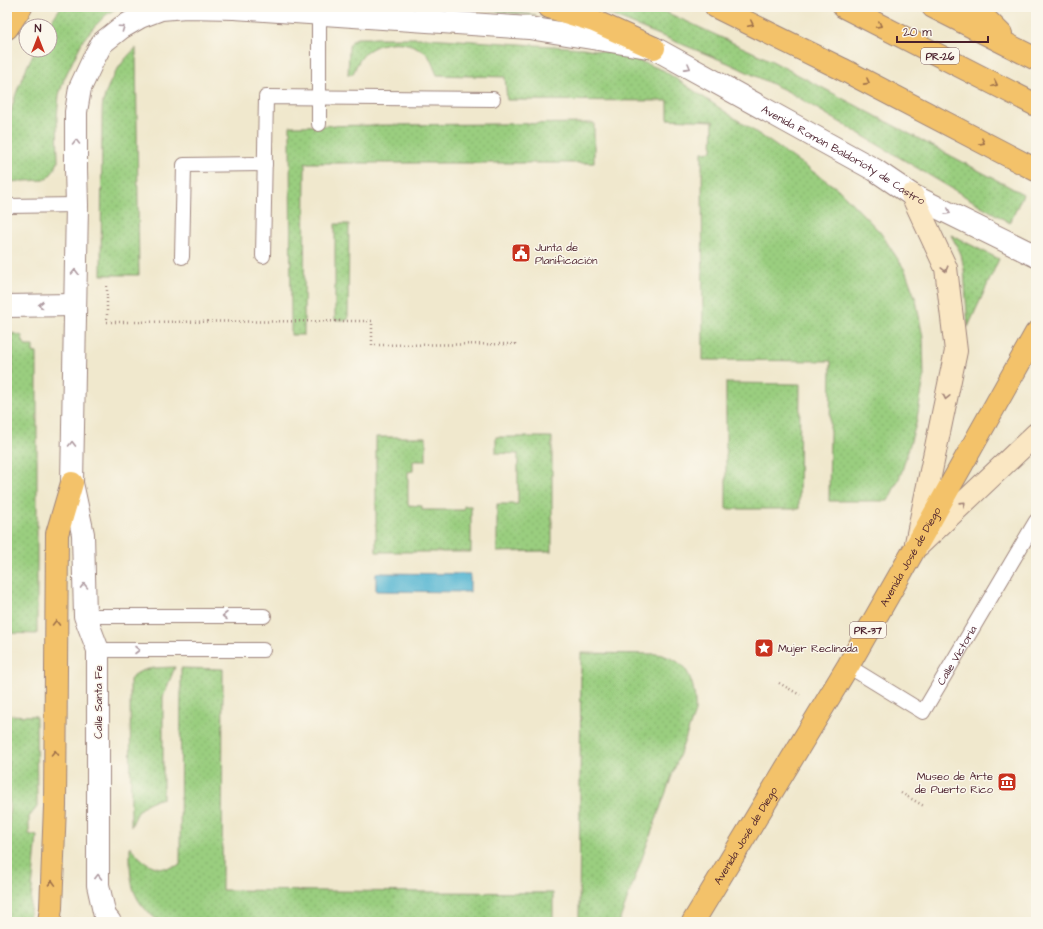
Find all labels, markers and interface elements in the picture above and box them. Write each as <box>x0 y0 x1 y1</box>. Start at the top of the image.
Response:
north arrow <box>18 18 58 58</box>
scale bar <box>897 18 988 44</box>
one-way arrow <box>746 19 754 27</box>
one-way arrow <box>875 20 882 28</box>
text: N <box>35 21 42 36</box>
text: 20 m <box>903 24 932 41</box>
one-way arrow <box>118 25 125 33</box>
road number: PR-26 <box>921 48 959 64</box>
one-way arrow <box>684 62 691 70</box>
one-way arrow <box>863 77 870 85</box>
one-way arrow <box>991 79 998 87</box>
street label: Avenida Román Baldorioty de Castro <box>758 102 928 209</box>
one-way arrow <box>978 138 986 145</box>
one-way arrow <box>72 139 80 145</box>
one-way arrow <box>943 207 951 215</box>
place label: Junta de Planificación <box>535 240 598 268</box>
public building icon: Junta de Planificación <box>510 242 532 264</box>
one-way arrow <box>940 265 949 272</box>
one-way arrow <box>71 269 79 275</box>
one-way arrow <box>38 301 44 309</box>
one-way arrow <box>943 394 951 400</box>
one-way arrow <box>68 441 76 447</box>
one-way arrow <box>958 501 966 509</box>
street label: Avenida José de Diego <box>876 504 945 609</box>
one-way arrow <box>80 583 88 589</box>
one-way arrow <box>222 612 228 620</box>
one-way arrow <box>52 620 60 626</box>
road number: PR-37 <box>850 622 886 638</box>
street label: Calle Victoria <box>934 623 981 688</box>
place icon: Mujer Reclinada <box>753 637 775 659</box>
place label: Mujer Reclinada <box>778 641 858 656</box>
one-way arrow <box>134 646 140 654</box>
street label: Calle Santa Fe <box>91 665 106 739</box>
one-way arrow <box>51 750 59 756</box>
place label: Museo de Arte de Puerto Rico <box>915 769 994 797</box>
museum icon: Museo de Arte de Puerto Rico <box>996 771 1018 793</box>
street label: Avenida José de Diego <box>710 783 782 888</box>
one-way arrow <box>94 874 102 880</box>
one-way arrow <box>48 880 56 886</box>

